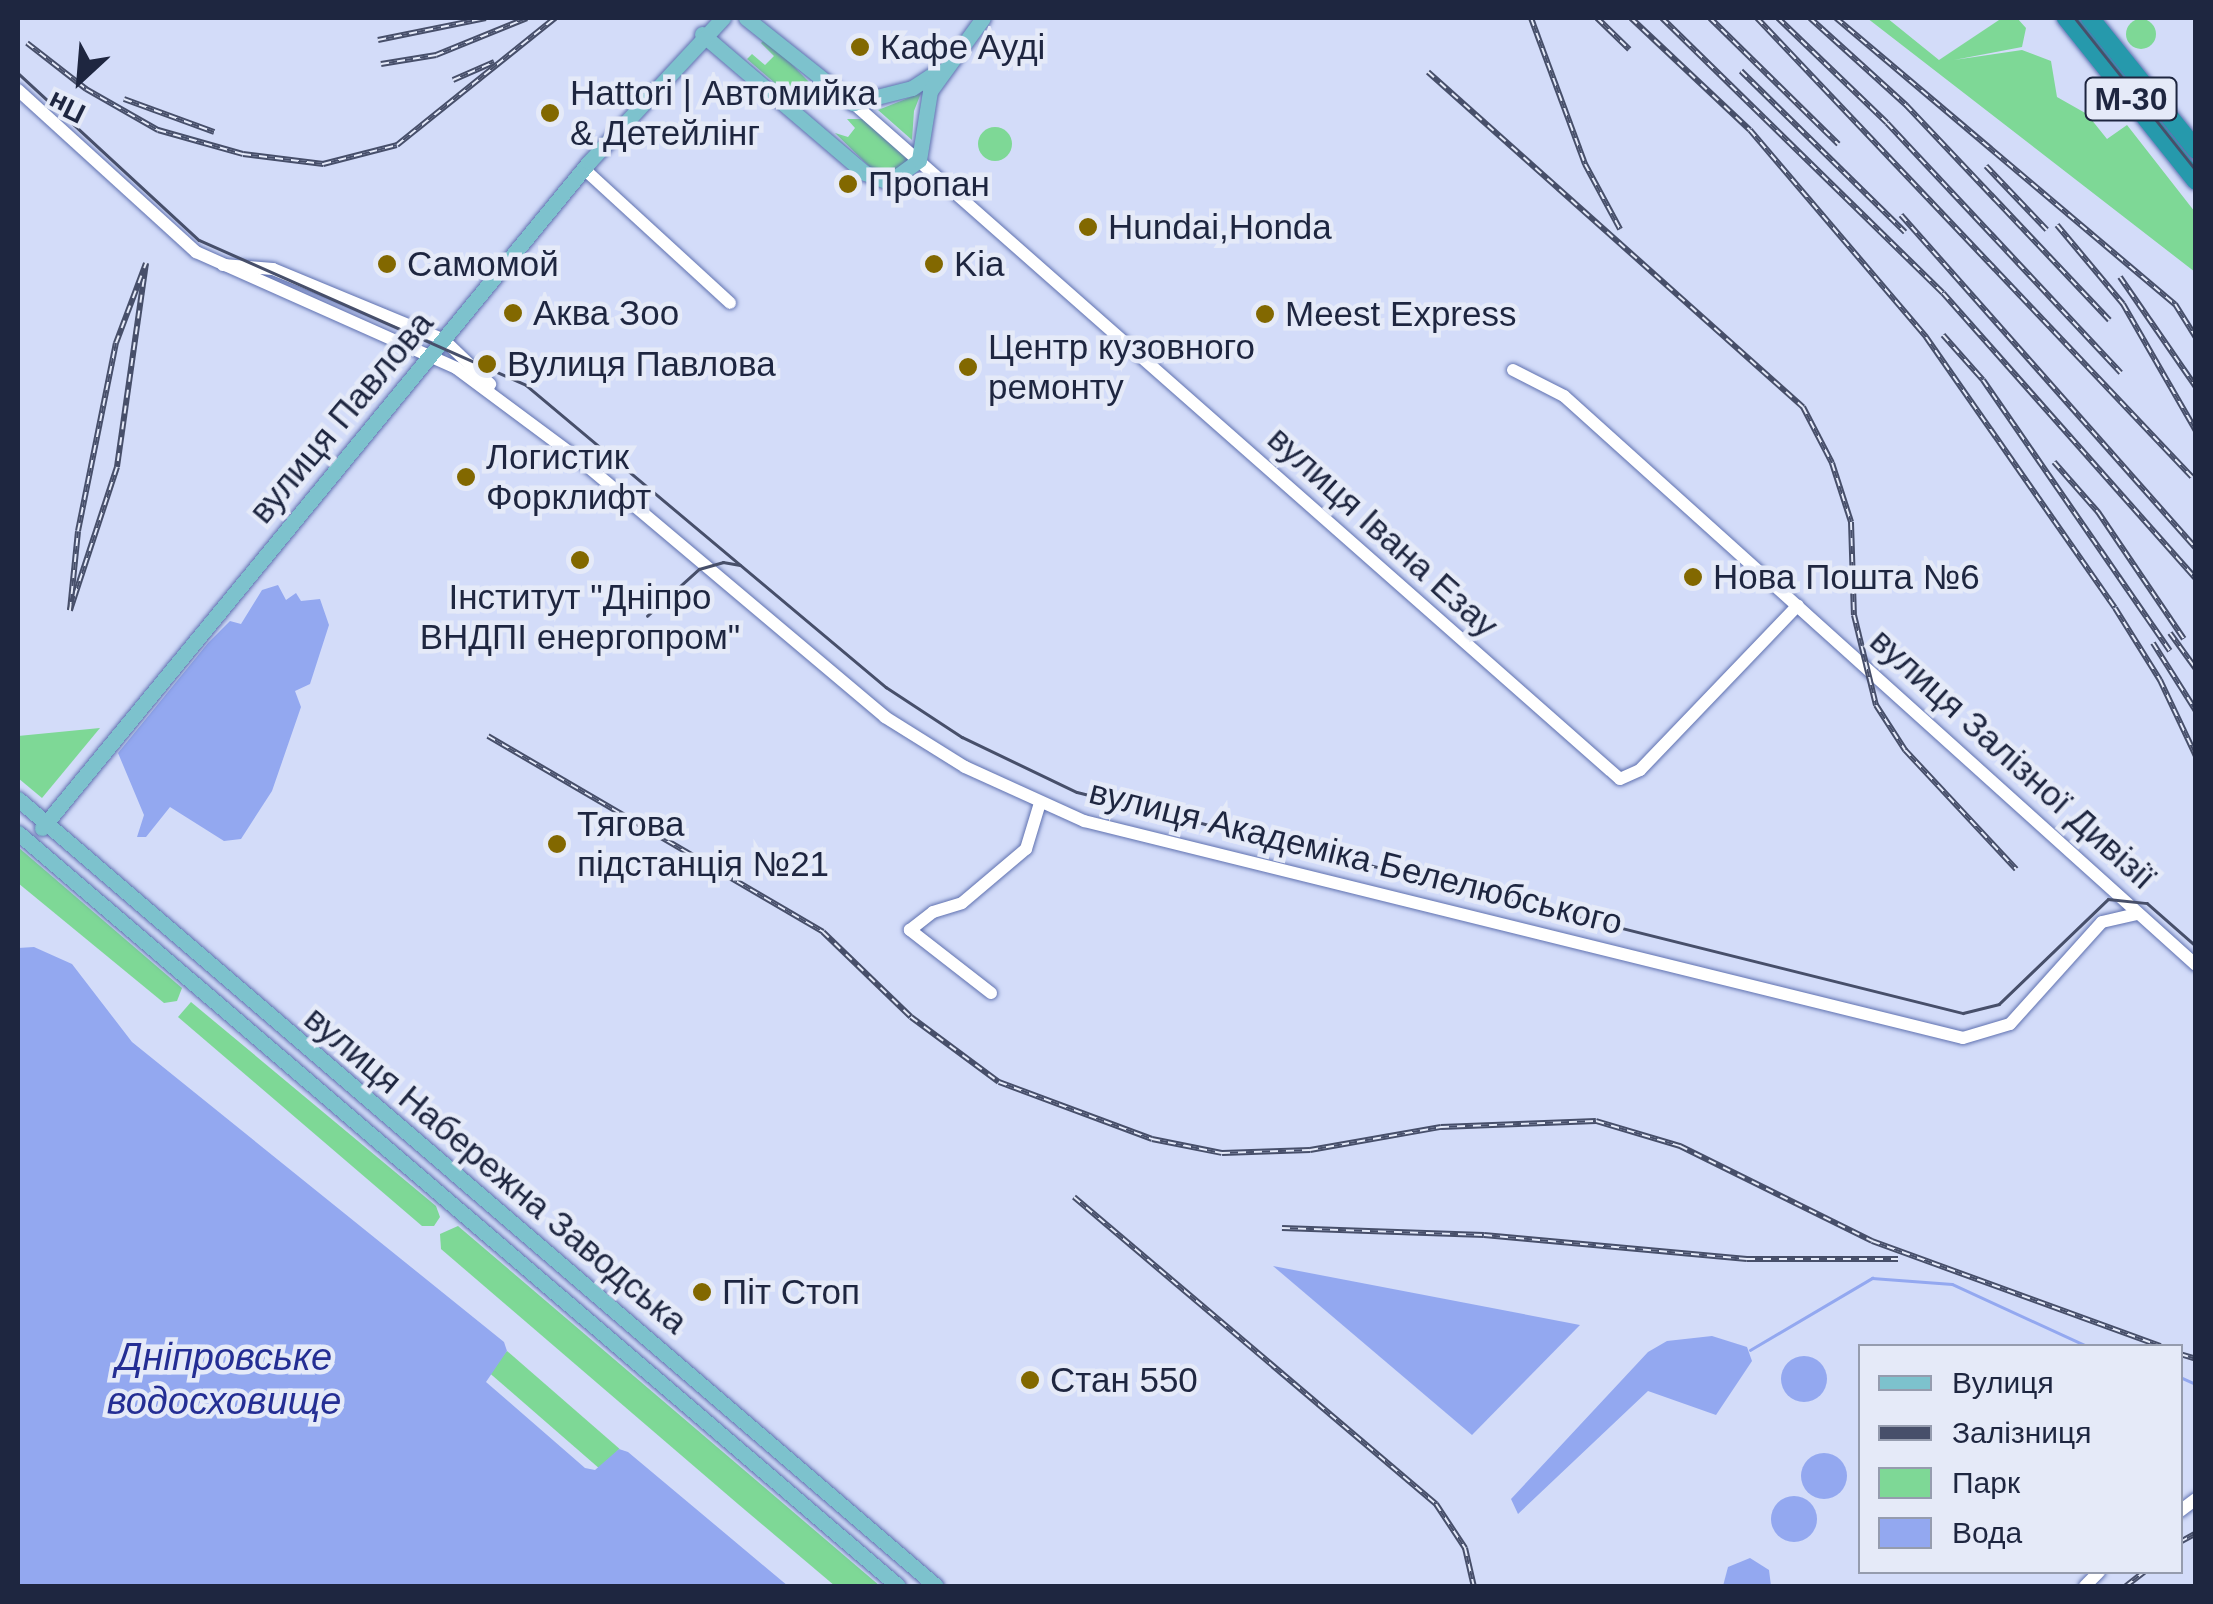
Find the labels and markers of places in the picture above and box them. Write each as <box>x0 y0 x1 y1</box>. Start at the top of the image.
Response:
place label: Кафе Ауді <box>880 26 1045 68</box>
marker: Кафе Ауді <box>849 36 871 58</box>
place label: Hattori | Автомийка & Детейлінг <box>570 72 877 154</box>
marker: Hattori | Автомийка & Детейлінг <box>539 102 561 124</box>
place label: Пропан <box>868 163 990 205</box>
marker: Пропан <box>837 173 859 195</box>
place label: Hundai,Honda <box>1108 206 1332 248</box>
marker: Hundai,Honda <box>1077 216 1099 238</box>
place label: Самомой <box>407 243 559 285</box>
place label: Kia <box>954 243 1005 285</box>
marker: Самомой <box>376 253 398 275</box>
marker: Kia <box>923 253 945 275</box>
place label: Аква Зоо <box>533 292 679 334</box>
place label: Meest Express <box>1285 293 1516 335</box>
marker: Аква Зоо <box>502 302 524 324</box>
marker: Meest Express <box>1254 303 1276 325</box>
place label: Центр кузовного ремонту <box>988 326 1255 408</box>
place label: Вулиця Павлова <box>507 343 776 385</box>
marker: Вулиця Павлова <box>476 353 498 375</box>
marker: Центр кузовного ремонту <box>957 356 979 378</box>
place label: Логистик Форклифт <box>486 436 651 518</box>
marker: Логистик Форклифт <box>455 466 477 488</box>
marker: Інститут "Дніпро ВНДПІ енергопром" <box>569 549 591 571</box>
place label: Нова Пошта №6 <box>1713 556 1980 598</box>
marker: Нова Пошта №6 <box>1682 566 1704 588</box>
place label: Інститут "Дніпро ВНДПІ енергопром" <box>420 576 740 658</box>
place label: Тягова пiдстанцiя №21 <box>577 803 829 885</box>
marker: Тягова пiдстанцiя №21 <box>546 833 568 855</box>
place label: Піт Стоп <box>722 1271 860 1313</box>
marker: Піт Стоп <box>691 1281 713 1303</box>
place label: Стан 550 <box>1050 1359 1198 1401</box>
marker: Стан 550 <box>1019 1369 1041 1391</box>

